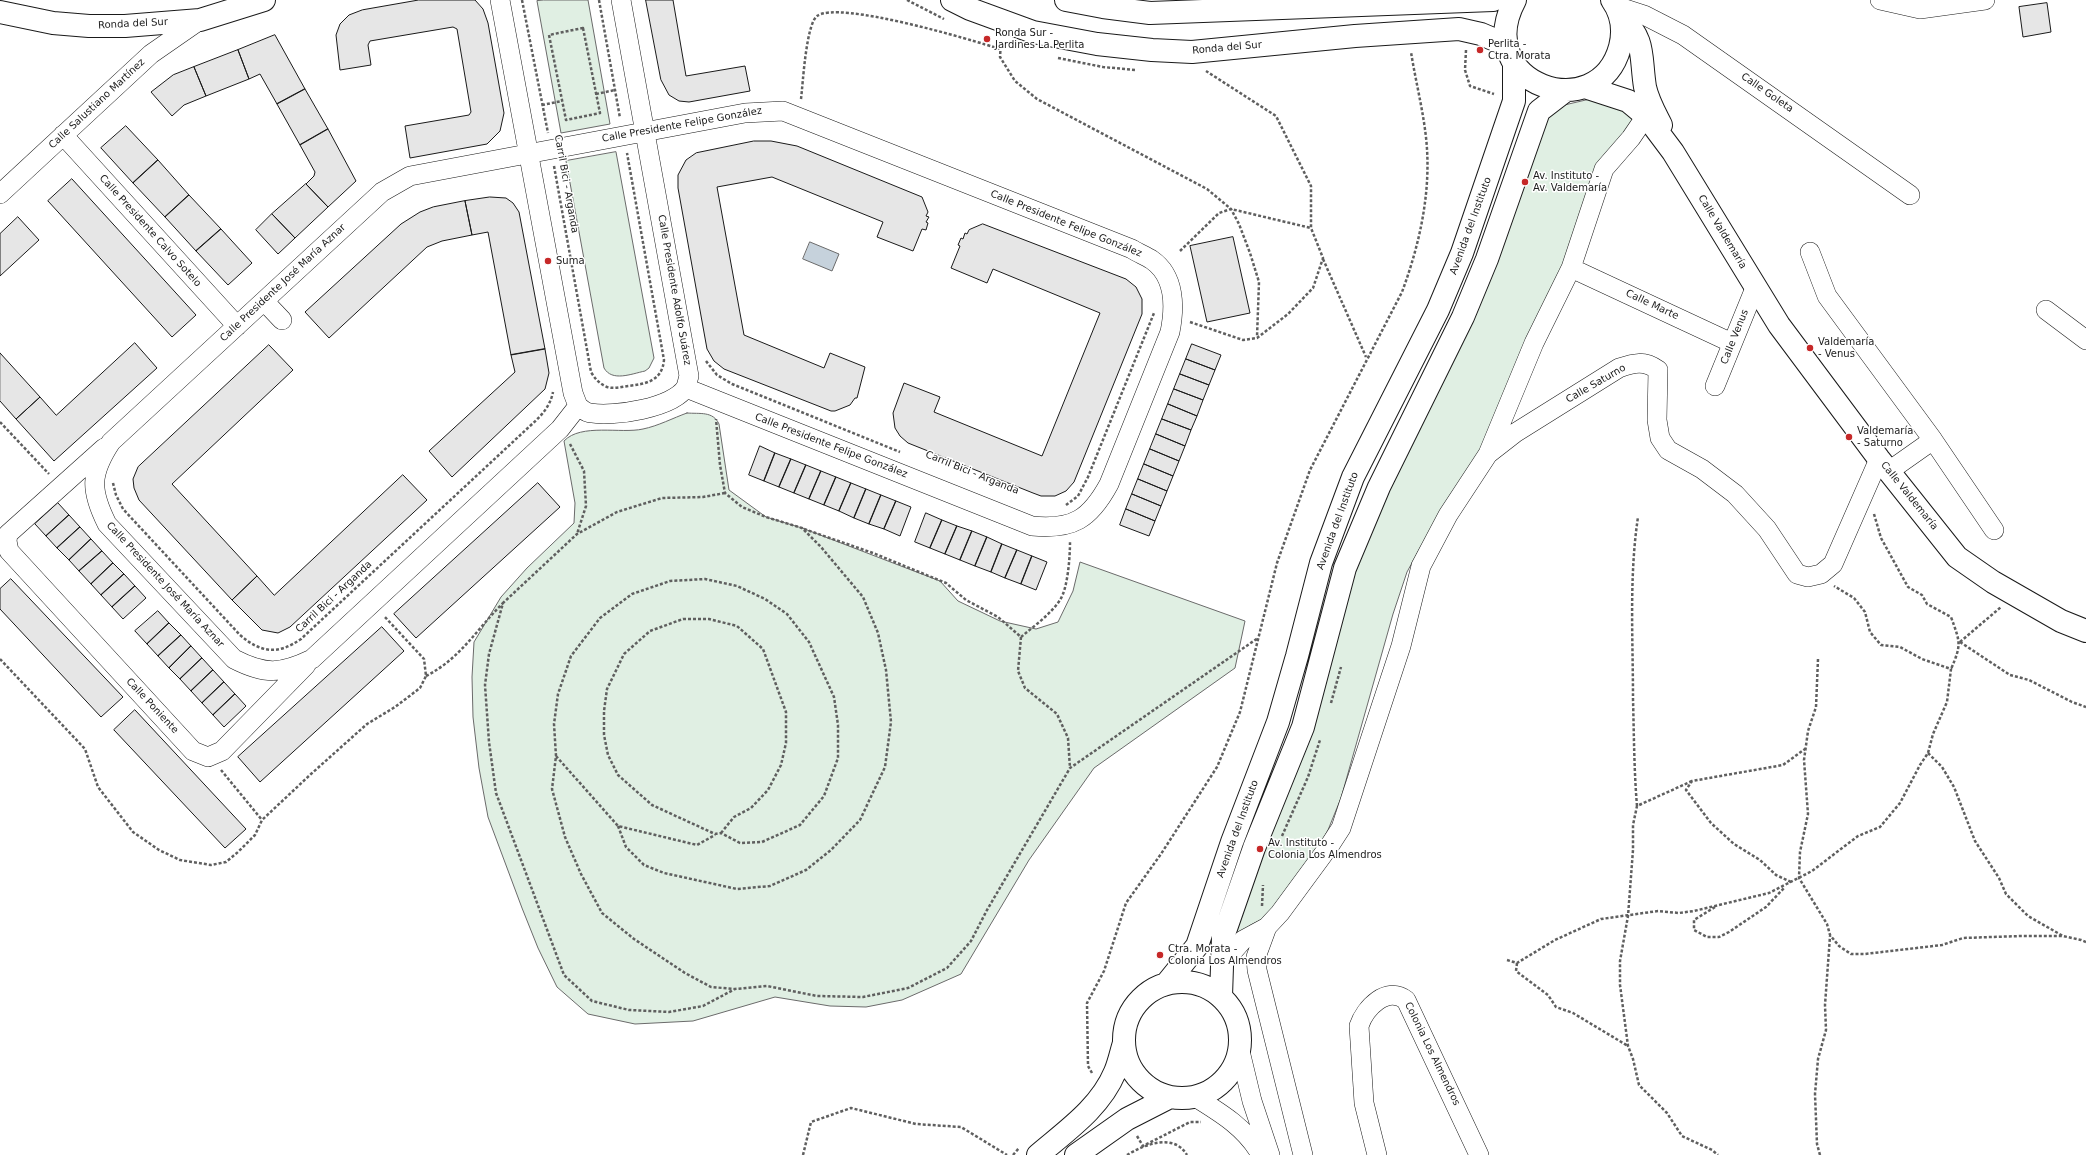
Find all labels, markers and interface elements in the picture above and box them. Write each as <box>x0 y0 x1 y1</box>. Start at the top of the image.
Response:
street label: Ronda del Sur <box>98 16 168 32</box>
place label: Ronda Sur - Jardines La Perlita <box>995 27 1084 50</box>
marker: Ronda Sur - Jardines La Perlita <box>982 34 992 44</box>
place label: Perlita - Ctra. Morata <box>1488 38 1551 62</box>
street label: Ronda del Sur <box>1192 39 1262 57</box>
marker: Perlita - Ctra. Morata <box>1475 45 1485 55</box>
street label: Calle Salustiano Martínez <box>47 56 147 152</box>
street label: Calle Goleta <box>1739 71 1795 115</box>
street label: Calle Presidente Felipe González <box>601 105 763 145</box>
street label: Carril Bici - Arganda <box>551 134 581 234</box>
place label: Av. Instituto - Av. Valdemaría <box>1533 170 1607 194</box>
street label: Calle Presidente Calvo Sotelo <box>97 173 203 289</box>
street label: Avenida del Instituto <box>1448 176 1494 276</box>
marker: Av. Instituto - Av. Valdemaría <box>1520 177 1530 187</box>
street label: Calle Presidente Felipe González <box>988 188 1144 260</box>
street label: Calle Valdemaría <box>1695 193 1749 271</box>
street label: Calle Presidente Adolfo Suárez <box>655 214 693 366</box>
street label: Calle Presidente José María Aznar <box>218 222 348 344</box>
place label: Suma <box>556 255 585 267</box>
marker: Suma <box>543 256 553 266</box>
street label: Calle Marte <box>1624 288 1680 322</box>
street label: Calle Venus <box>1719 308 1751 366</box>
place label: Valdemaría - Venus <box>1818 336 1874 360</box>
marker: Valdemaría - Venus <box>1805 343 1815 353</box>
street label: Calle Saturno <box>1564 362 1628 406</box>
street label: Calle Presidente Felipe González <box>753 411 909 481</box>
place label: Valdemaría - Saturno <box>1857 425 1913 448</box>
marker: Valdemaría - Saturno <box>1844 432 1854 442</box>
street label: Carril Bici - Arganda <box>923 449 1021 497</box>
street label: Calle Valdemaría <box>1878 459 1940 533</box>
street label: Avenida del Instituto <box>1315 471 1361 571</box>
street label: Calle Presidente José María Aznar <box>104 520 226 650</box>
street label: Carril Bici - Arganda <box>293 559 375 635</box>
street label: Calle Poniente <box>123 676 181 736</box>
street label: Avenida del Instituto <box>1215 779 1261 879</box>
place label: Av. Instituto - Colonia Los Almendros <box>1268 837 1382 860</box>
marker: Av. Instituto - Colonia Los Almendros <box>1255 844 1265 854</box>
place label: Ctra. Morata - Colonia Los Almendros <box>1168 943 1282 966</box>
marker: Ctra. Morata - Colonia Los Almendros <box>1155 950 1165 960</box>
street label: Colonia Los Almendros <box>1402 1000 1462 1108</box>

